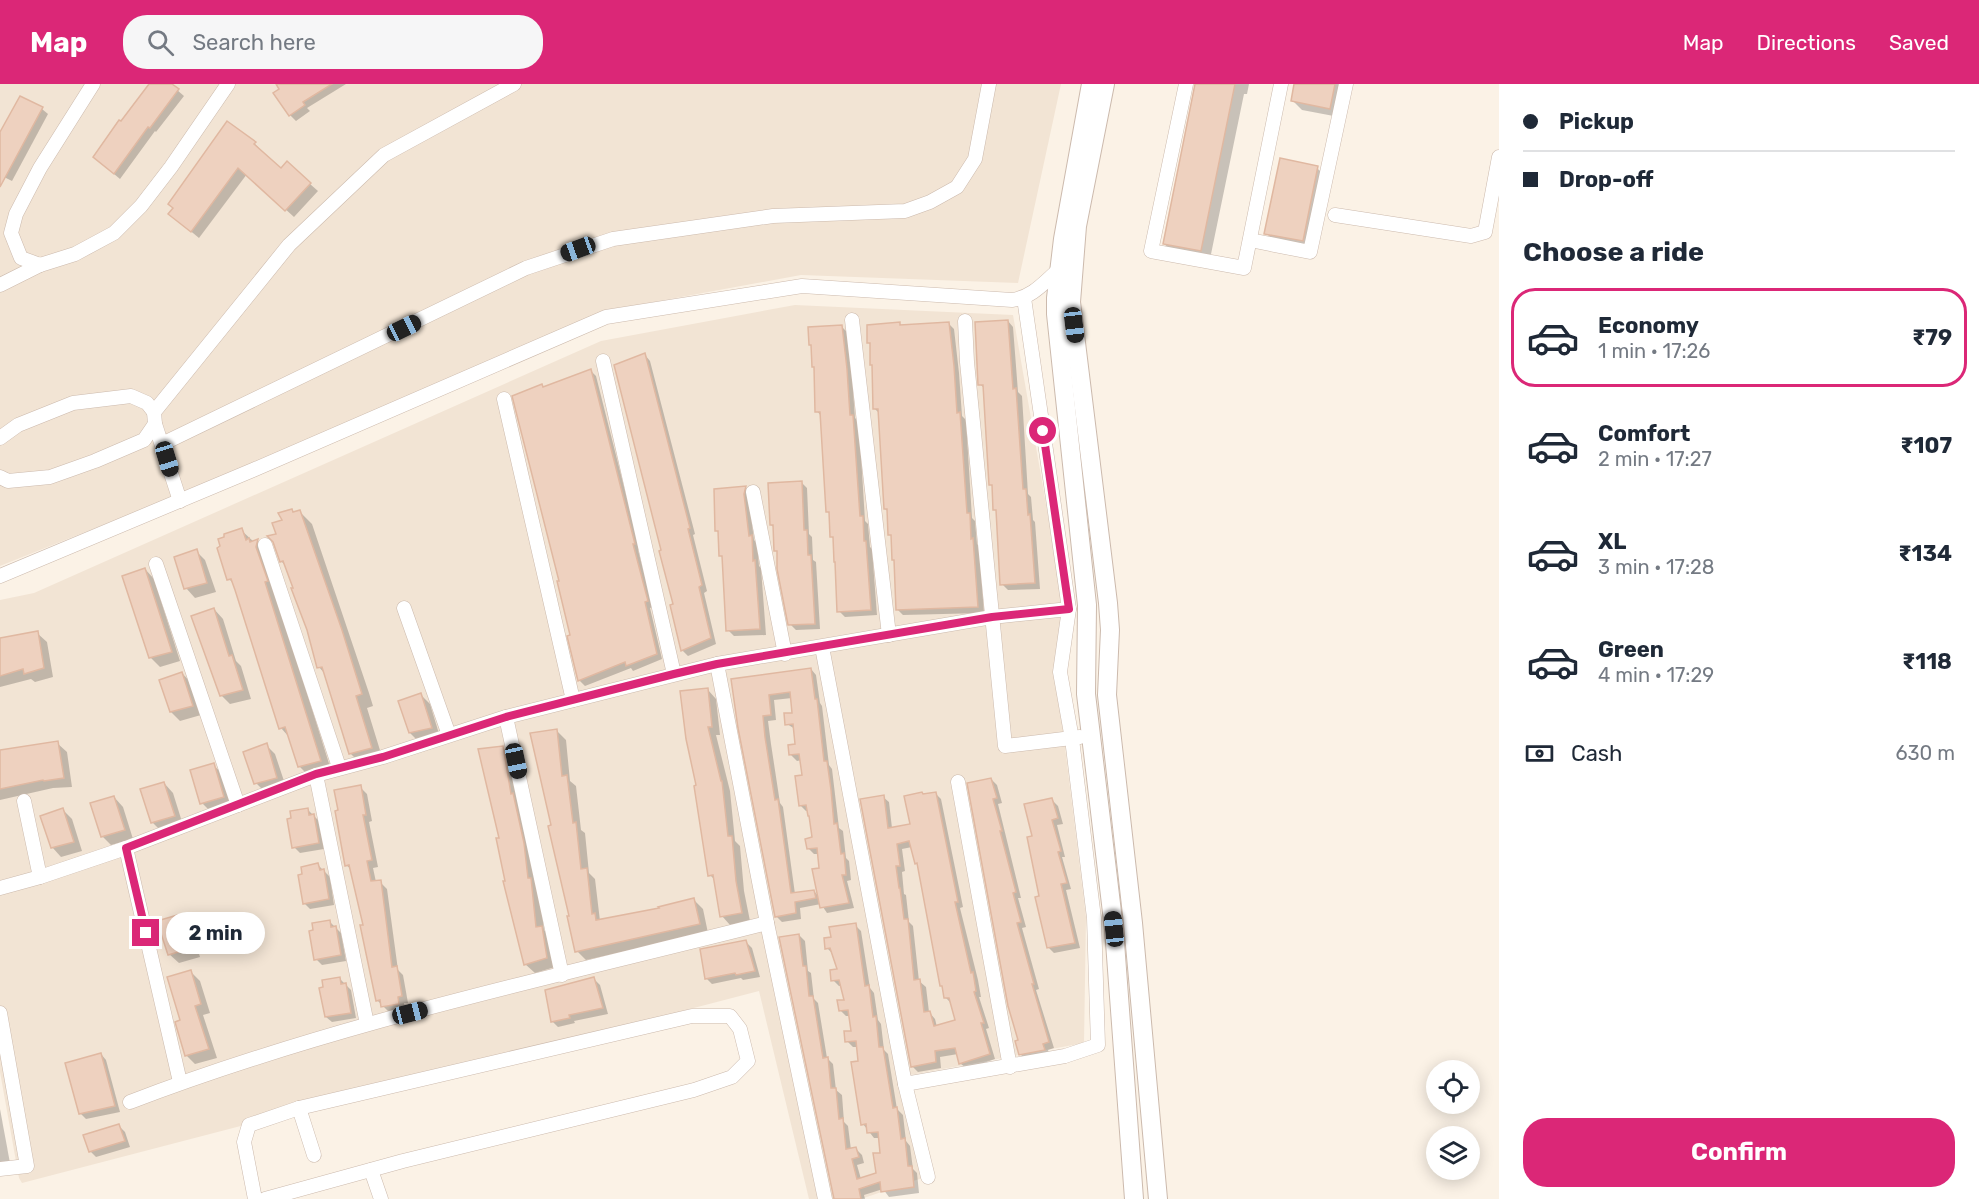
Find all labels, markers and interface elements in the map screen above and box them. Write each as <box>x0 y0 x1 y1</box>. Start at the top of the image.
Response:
search box <box>123 15 543 69</box>
text: Map <box>30 26 87 59</box>
icon: search <box>144 26 177 59</box>
text: Search here <box>192 29 316 56</box>
text: Map <box>1683 30 1724 55</box>
text: Directions <box>1757 30 1856 55</box>
text: Saved <box>1889 30 1949 55</box>
text: Pickup <box>1559 108 1634 135</box>
text: Drop-off <box>1559 166 1654 193</box>
car <box>558 234 598 264</box>
text: Choose a ride <box>1523 236 1704 268</box>
car <box>1063 306 1085 344</box>
icon: car <box>1526 311 1580 365</box>
car <box>384 312 424 344</box>
text: Economy <box>1598 312 1699 339</box>
text: ₹79 <box>1912 324 1952 351</box>
text: 1 min · 17:26 <box>1598 339 1710 363</box>
route start <box>1029 417 1056 444</box>
icon: car <box>1526 419 1580 473</box>
text: Comfort <box>1598 420 1690 447</box>
text: ₹107 <box>1900 432 1952 459</box>
car <box>153 439 181 479</box>
text: 2 min · 17:27 <box>1598 447 1712 471</box>
icon: car <box>1526 527 1580 581</box>
text: XL <box>1598 528 1626 555</box>
text: ₹134 <box>1898 540 1952 567</box>
text: 3 min · 17:28 <box>1598 555 1714 579</box>
icon: car <box>1526 635 1580 689</box>
text: Green <box>1598 636 1664 663</box>
text: ₹118 <box>1902 648 1952 675</box>
text: 4 min · 17:29 <box>1598 663 1714 687</box>
icon: cash <box>1523 737 1556 770</box>
text: Cash <box>1571 740 1622 767</box>
text: 630 m <box>1896 741 1955 765</box>
car <box>503 742 529 780</box>
car <box>1103 910 1125 948</box>
callout: 2 min <box>167 912 266 954</box>
route end <box>132 919 159 946</box>
text: 2 min <box>188 921 243 945</box>
car <box>390 1000 430 1026</box>
map controls <box>1426 1060 1480 1180</box>
button: locate <box>1426 1060 1480 1114</box>
button: Confirm <box>1523 1118 1955 1187</box>
button: layers <box>1426 1126 1480 1180</box>

